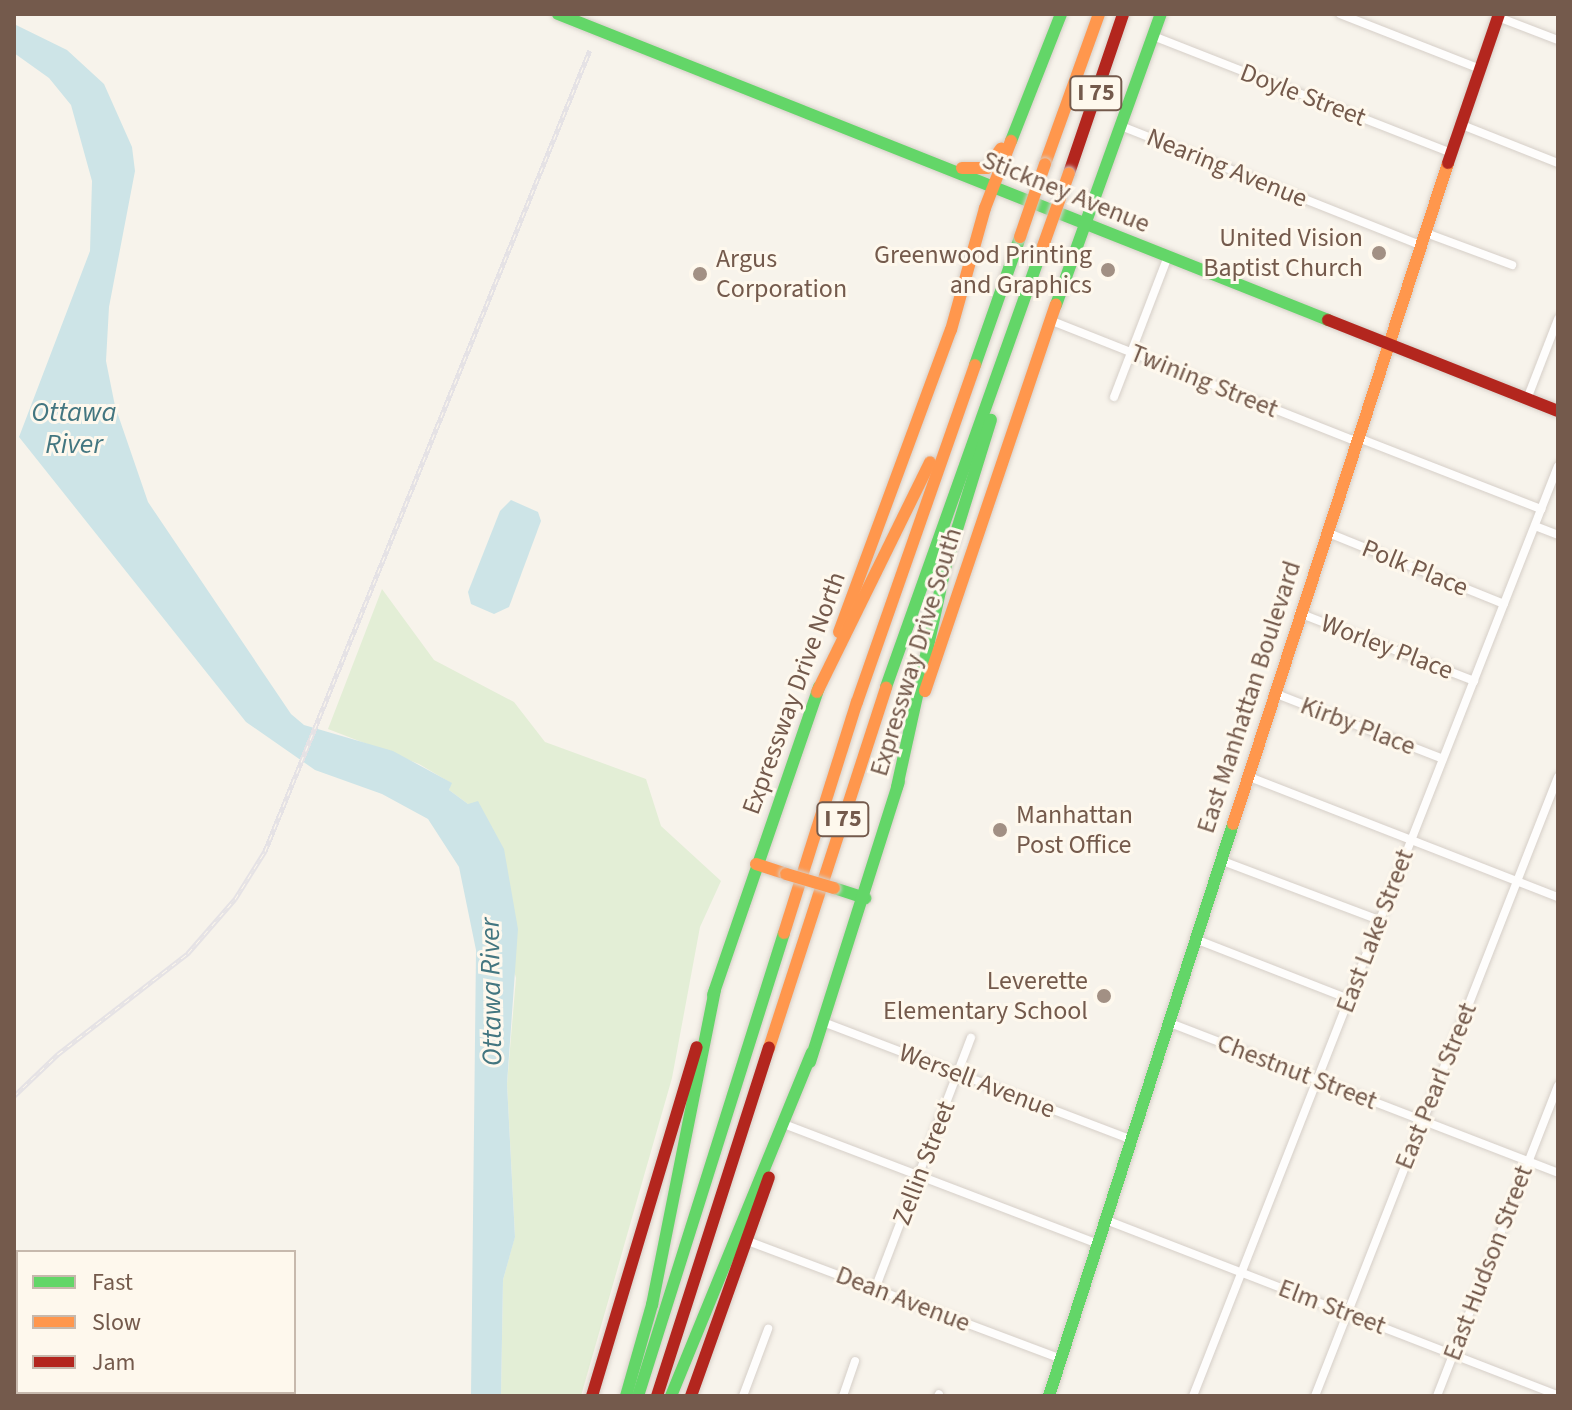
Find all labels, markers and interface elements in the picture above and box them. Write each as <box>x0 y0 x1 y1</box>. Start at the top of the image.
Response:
street label: Doyle Street <box>1236 57 1370 133</box>
road number: I 75 <box>1068 73 1124 113</box>
street label: Nearing Avenue <box>1142 122 1312 214</box>
street label: Stickney Avenue <box>978 144 1154 240</box>
place label: United Vision Baptist Church <box>1203 222 1363 284</box>
place label: Greenwood Printing and Graphics <box>874 239 1092 300</box>
place label: Argus Corporation <box>716 243 847 304</box>
marker: United Vision Baptist Church <box>1370 244 1388 262</box>
marker: Greenwood Printing and Graphics <box>1099 261 1117 279</box>
marker: Argus Corporation <box>691 265 709 283</box>
street label: Twining Street <box>1126 337 1282 425</box>
water label: Ottawa River <box>31 395 117 461</box>
street label: Expressway Drive South <box>863 524 969 780</box>
street label: Polk Place <box>1357 533 1473 603</box>
street label: East Manhattan Boulevard <box>1190 557 1308 837</box>
street label: Expressway Drive North <box>736 568 852 818</box>
street label: Worley Place <box>1316 607 1458 687</box>
street label: Kirby Place <box>1296 690 1420 762</box>
road number: I 75 <box>815 799 871 839</box>
place label: Manhattan Post Office <box>1016 799 1133 860</box>
marker: Manhattan Post Office <box>991 821 1009 839</box>
street label: East Lake Street <box>1330 845 1420 1017</box>
water label: Ottawa River <box>473 917 509 1067</box>
place label: Leverette Elementary School <box>883 965 1088 1026</box>
marker: Leverette Elementary School <box>1095 987 1113 1005</box>
street label: East Pearl Street <box>1388 998 1484 1174</box>
street label: Chestnut Street <box>1213 1027 1381 1117</box>
street label: Wersell Avenue <box>895 1037 1059 1125</box>
street label: Zellin Street <box>886 1096 962 1230</box>
street label: East Hudson Street <box>1436 1161 1540 1365</box>
legend <box>16 1250 296 1394</box>
street label: Dean Avenue <box>832 1259 974 1339</box>
text: Fast <box>92 1265 133 1300</box>
street label: Elm Street <box>1274 1272 1390 1342</box>
text: Slow <box>92 1305 141 1340</box>
text: Jam <box>92 1345 136 1380</box>

